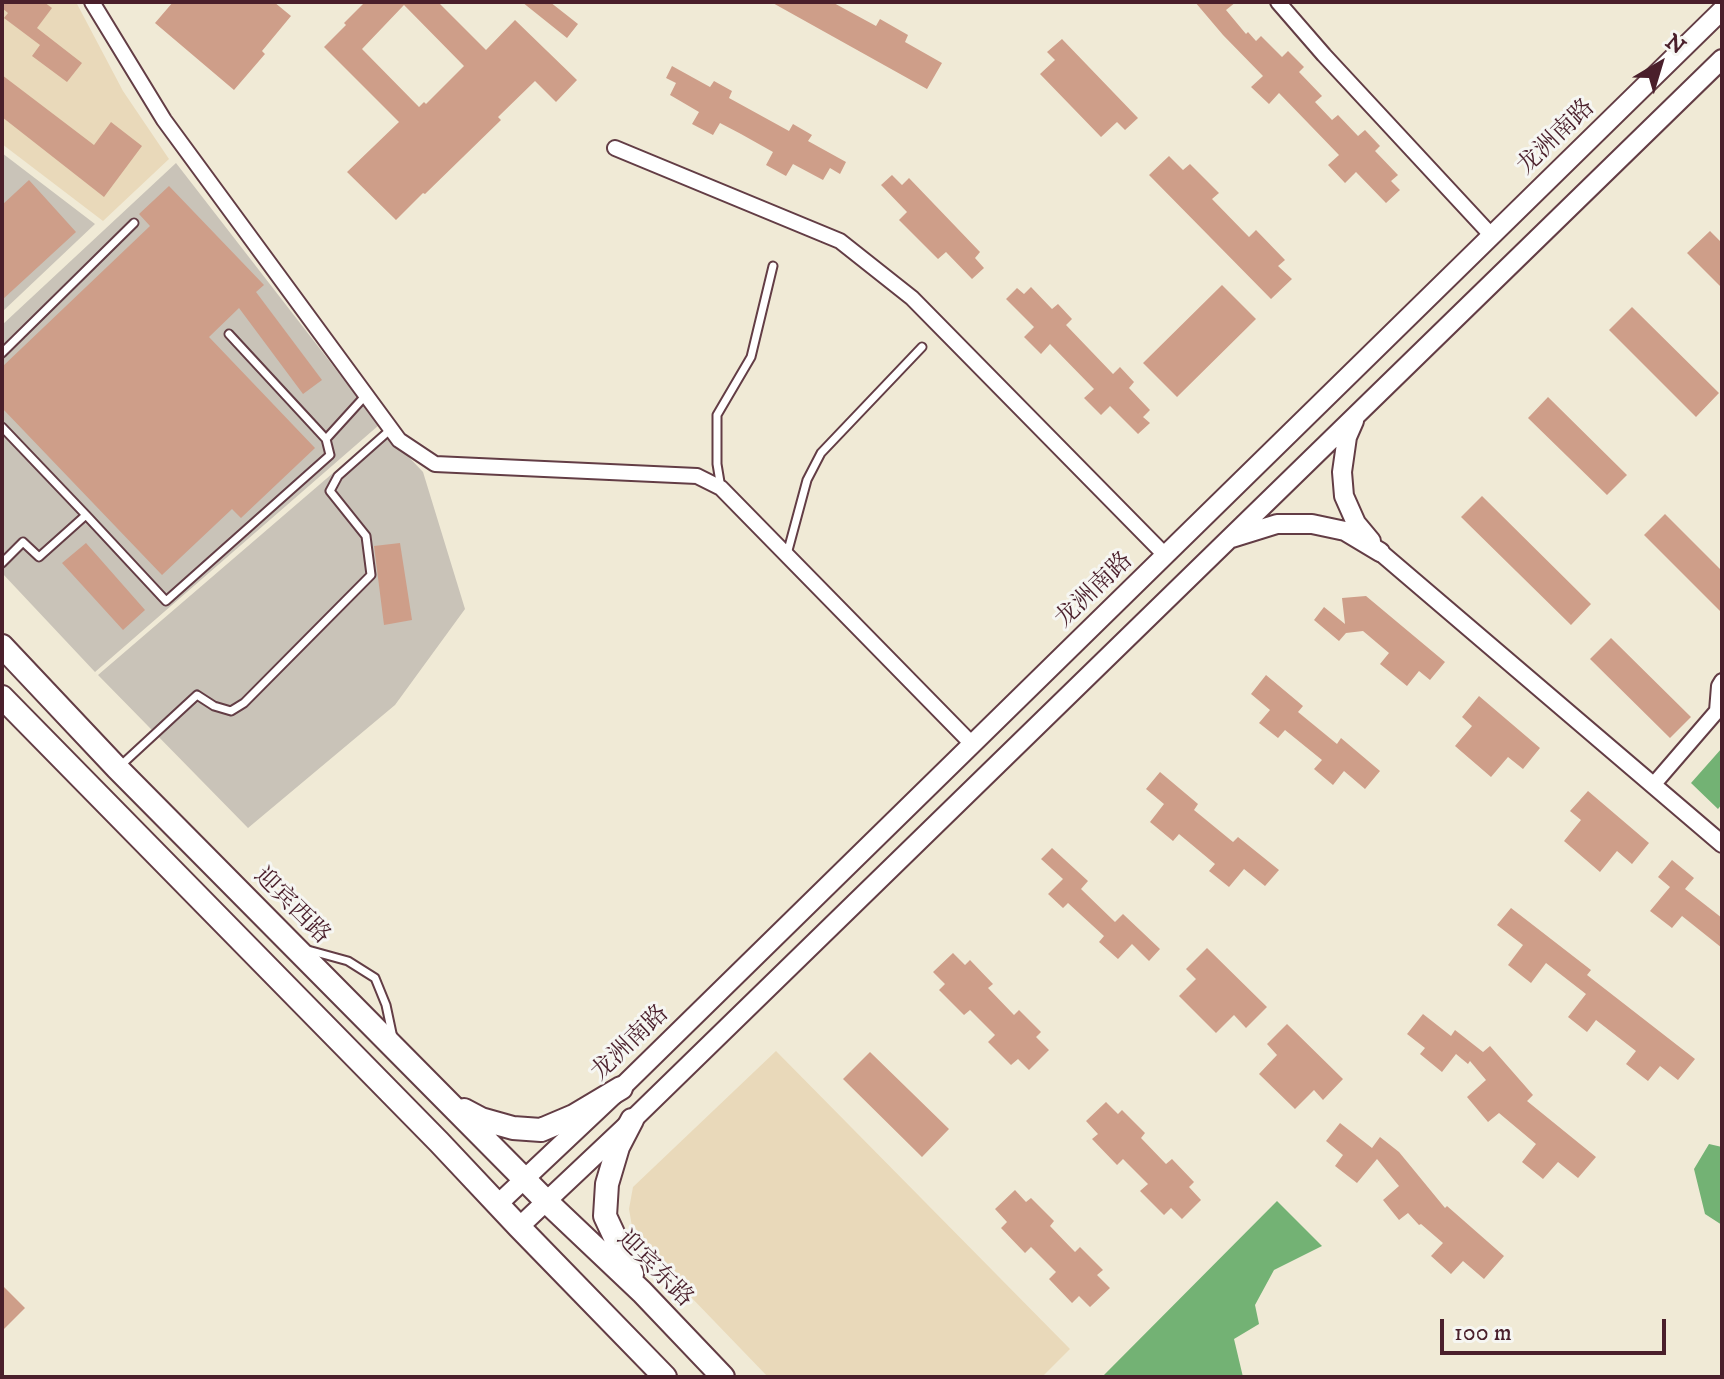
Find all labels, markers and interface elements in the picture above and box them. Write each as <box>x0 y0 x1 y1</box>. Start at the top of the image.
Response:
north arrow <box>1620 24 1700 104</box>
text: N <box>1660 28 1691 61</box>
street label: 龙洲南路 <box>1512 94 1602 182</box>
street label: 龙洲南路 <box>1050 547 1140 635</box>
street label: 迎宾西路 <box>247 863 335 951</box>
street label: 龙洲南路 <box>586 1000 676 1088</box>
street label: 迎宾东路 <box>610 1226 698 1314</box>
scale bar <box>1444 1303 1670 1353</box>
text: 100 m <box>1454 1318 1512 1348</box>

